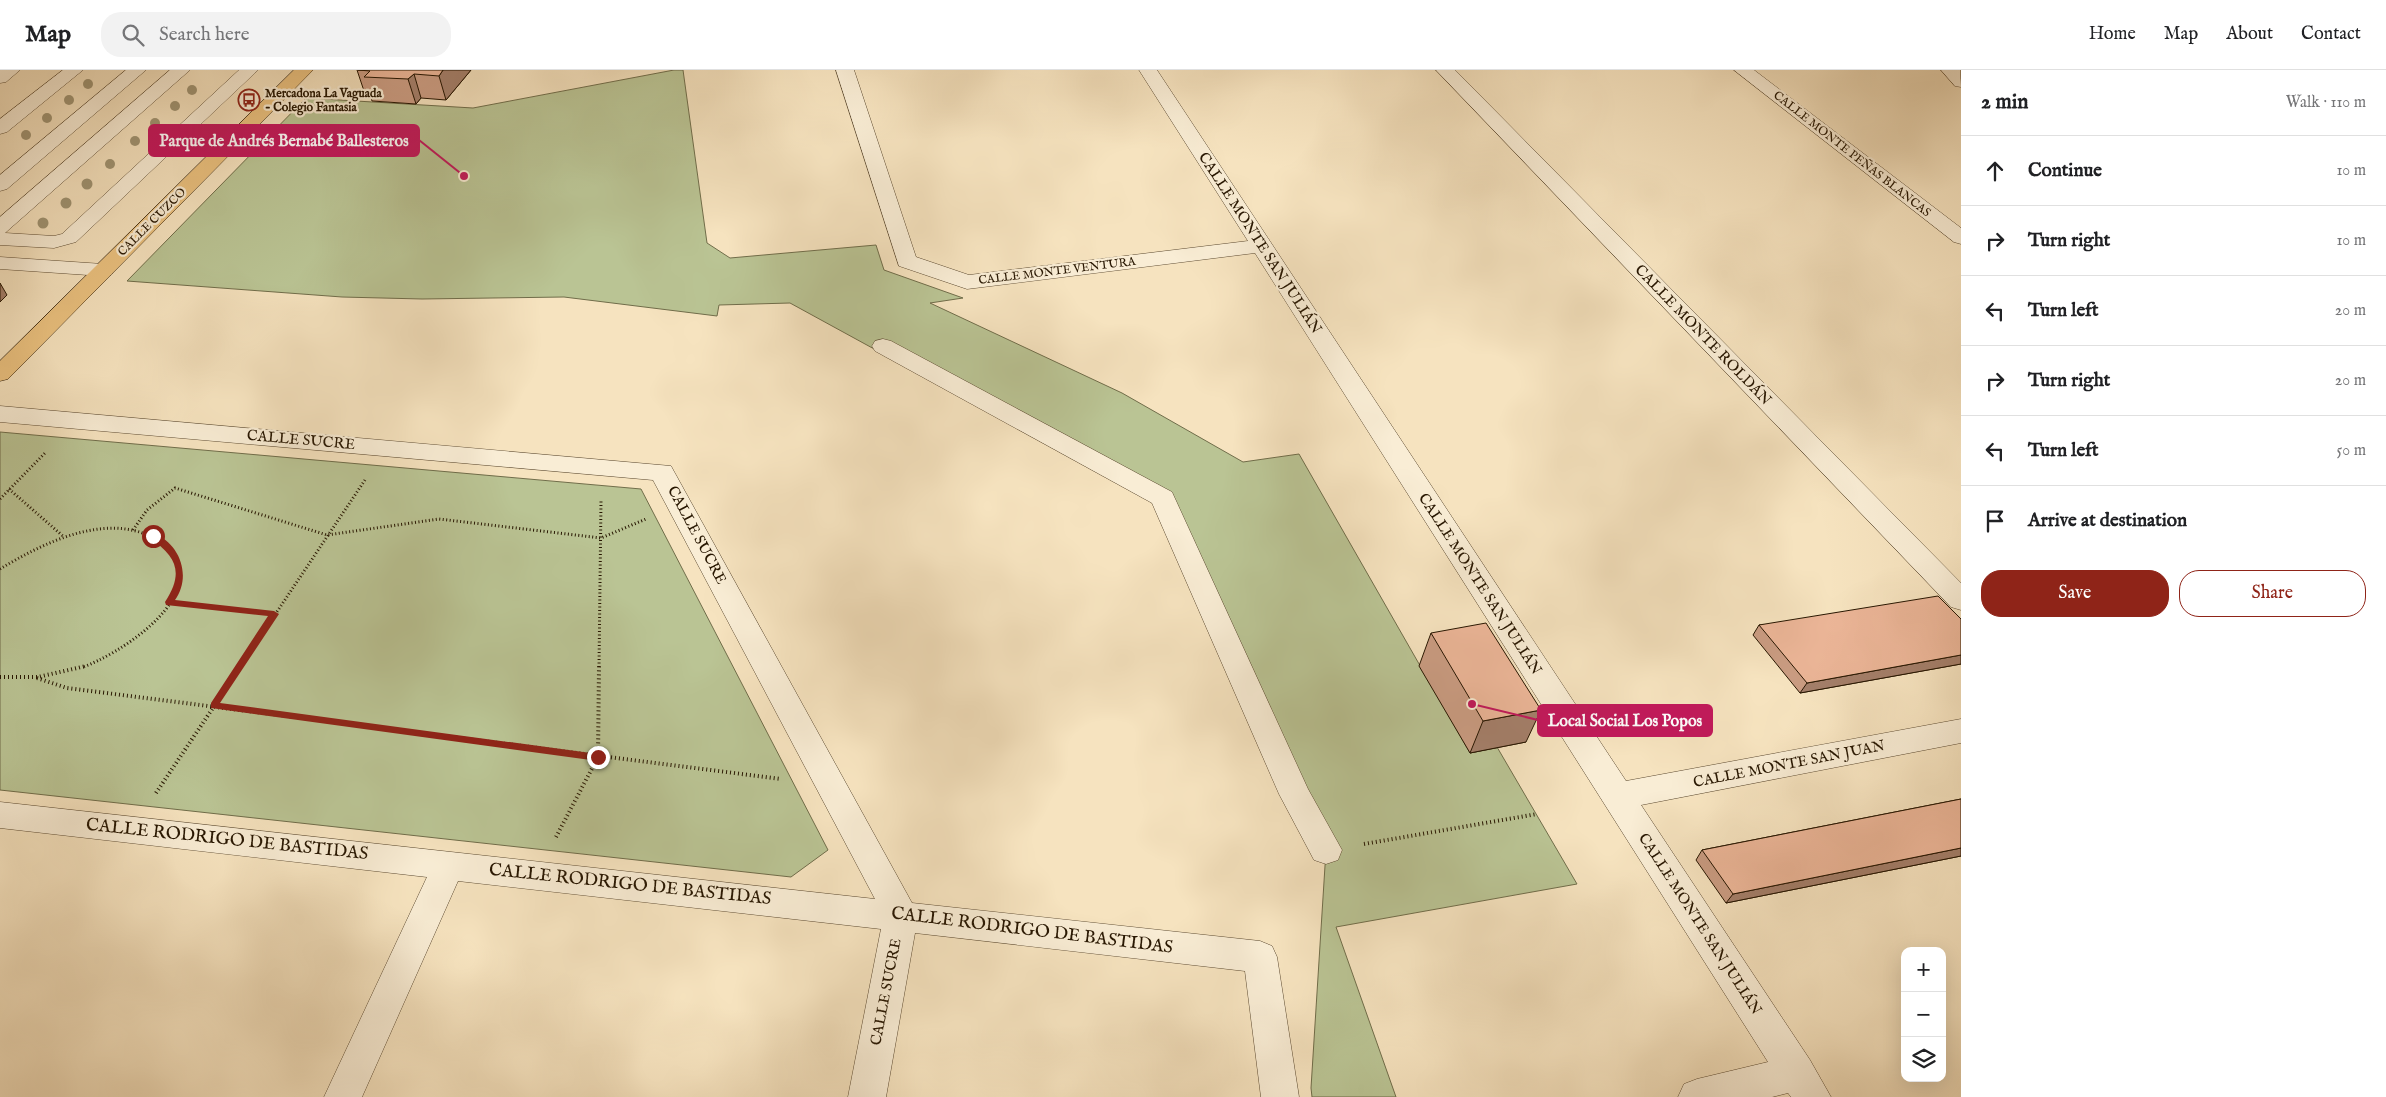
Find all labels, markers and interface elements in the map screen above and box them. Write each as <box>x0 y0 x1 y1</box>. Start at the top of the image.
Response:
search box <box>101 12 451 57</box>
text: Map <box>25 19 71 50</box>
icon: search <box>119 21 147 49</box>
text: Search here <box>159 23 250 47</box>
text: Home <box>2089 23 2136 46</box>
text: Map <box>2164 23 2198 46</box>
text: About <box>2226 23 2273 46</box>
text: Contact <box>2301 23 2361 46</box>
place label: Mercadona La Vaguada - Colegio Fantasia <box>265 86 382 116</box>
street label: CALLE MONTE PEÑAS BLANCAS <box>1770 87 1934 220</box>
bus stop icon: Mercadona La Vaguada - Colegio Fantasia <box>237 88 261 112</box>
text: 2 min <box>1981 89 2028 116</box>
text: Walk · 110 m <box>2286 93 2366 113</box>
callout: Parque de Andrés Bernabé Ballesteros <box>149 125 419 156</box>
text: Parque de Andrés Bernabé Ballesteros <box>159 132 409 152</box>
street label: CALLE MONTE SAN JULIÁN <box>1194 149 1326 337</box>
icon: ahead <box>1981 157 2009 185</box>
text: Continue <box>2028 159 2102 183</box>
text: 10 m <box>2336 161 2366 181</box>
street label: CALLE CUZCO <box>115 185 189 259</box>
icon: right <box>1981 227 2009 255</box>
text: Turn right <box>2028 229 2110 253</box>
text: 10 m <box>2336 231 2366 251</box>
street label: CALLE MONTE VENTURA <box>978 254 1137 288</box>
street label: CALLE MONTE ROLDÁN <box>1631 261 1775 409</box>
icon: left <box>1981 297 2009 325</box>
text: Turn left <box>2028 299 2099 323</box>
text: 20 m <box>2335 301 2366 321</box>
icon: right <box>1981 367 2009 395</box>
text: Turn right <box>2028 369 2110 393</box>
text: 20 m <box>2335 371 2366 391</box>
street label: CALLE SUCRE <box>246 426 356 454</box>
icon: left <box>1981 437 2009 465</box>
text: Turn left <box>2028 439 2099 463</box>
text: 50 m <box>2337 441 2366 461</box>
street label: CALLE SUCRE <box>663 483 731 587</box>
street label: CALLE MONTE SAN JULIÁN <box>1414 490 1546 678</box>
icon: arrive <box>1981 507 2009 535</box>
text: Arrive at destination <box>2028 509 2187 533</box>
route start <box>142 525 165 548</box>
button: Save <box>1981 570 2169 617</box>
button: Share <box>2179 570 2366 617</box>
callout: Local Social Los Popos <box>1538 705 1712 736</box>
text: Local Social Los Popos <box>1548 712 1703 732</box>
street label: CALLE MONTE SAN JUAN <box>1692 736 1886 792</box>
route end <box>587 746 610 769</box>
street label: CALLE RODRIGO DE BASTIDAS <box>85 814 369 866</box>
street label: CALLE MONTE SAN JULIÁN <box>1634 830 1766 1018</box>
street label: CALLE RODRIGO DE BASTIDAS <box>488 859 772 911</box>
street label: CALLE RODRIGO DE BASTIDAS <box>890 902 1174 960</box>
street label: CALLE SUCRE <box>866 937 906 1047</box>
map controls <box>1901 947 1946 1082</box>
button: + <box>1901 947 1946 992</box>
button: − <box>1901 992 1946 1037</box>
button: layers <box>1901 1037 1946 1082</box>

